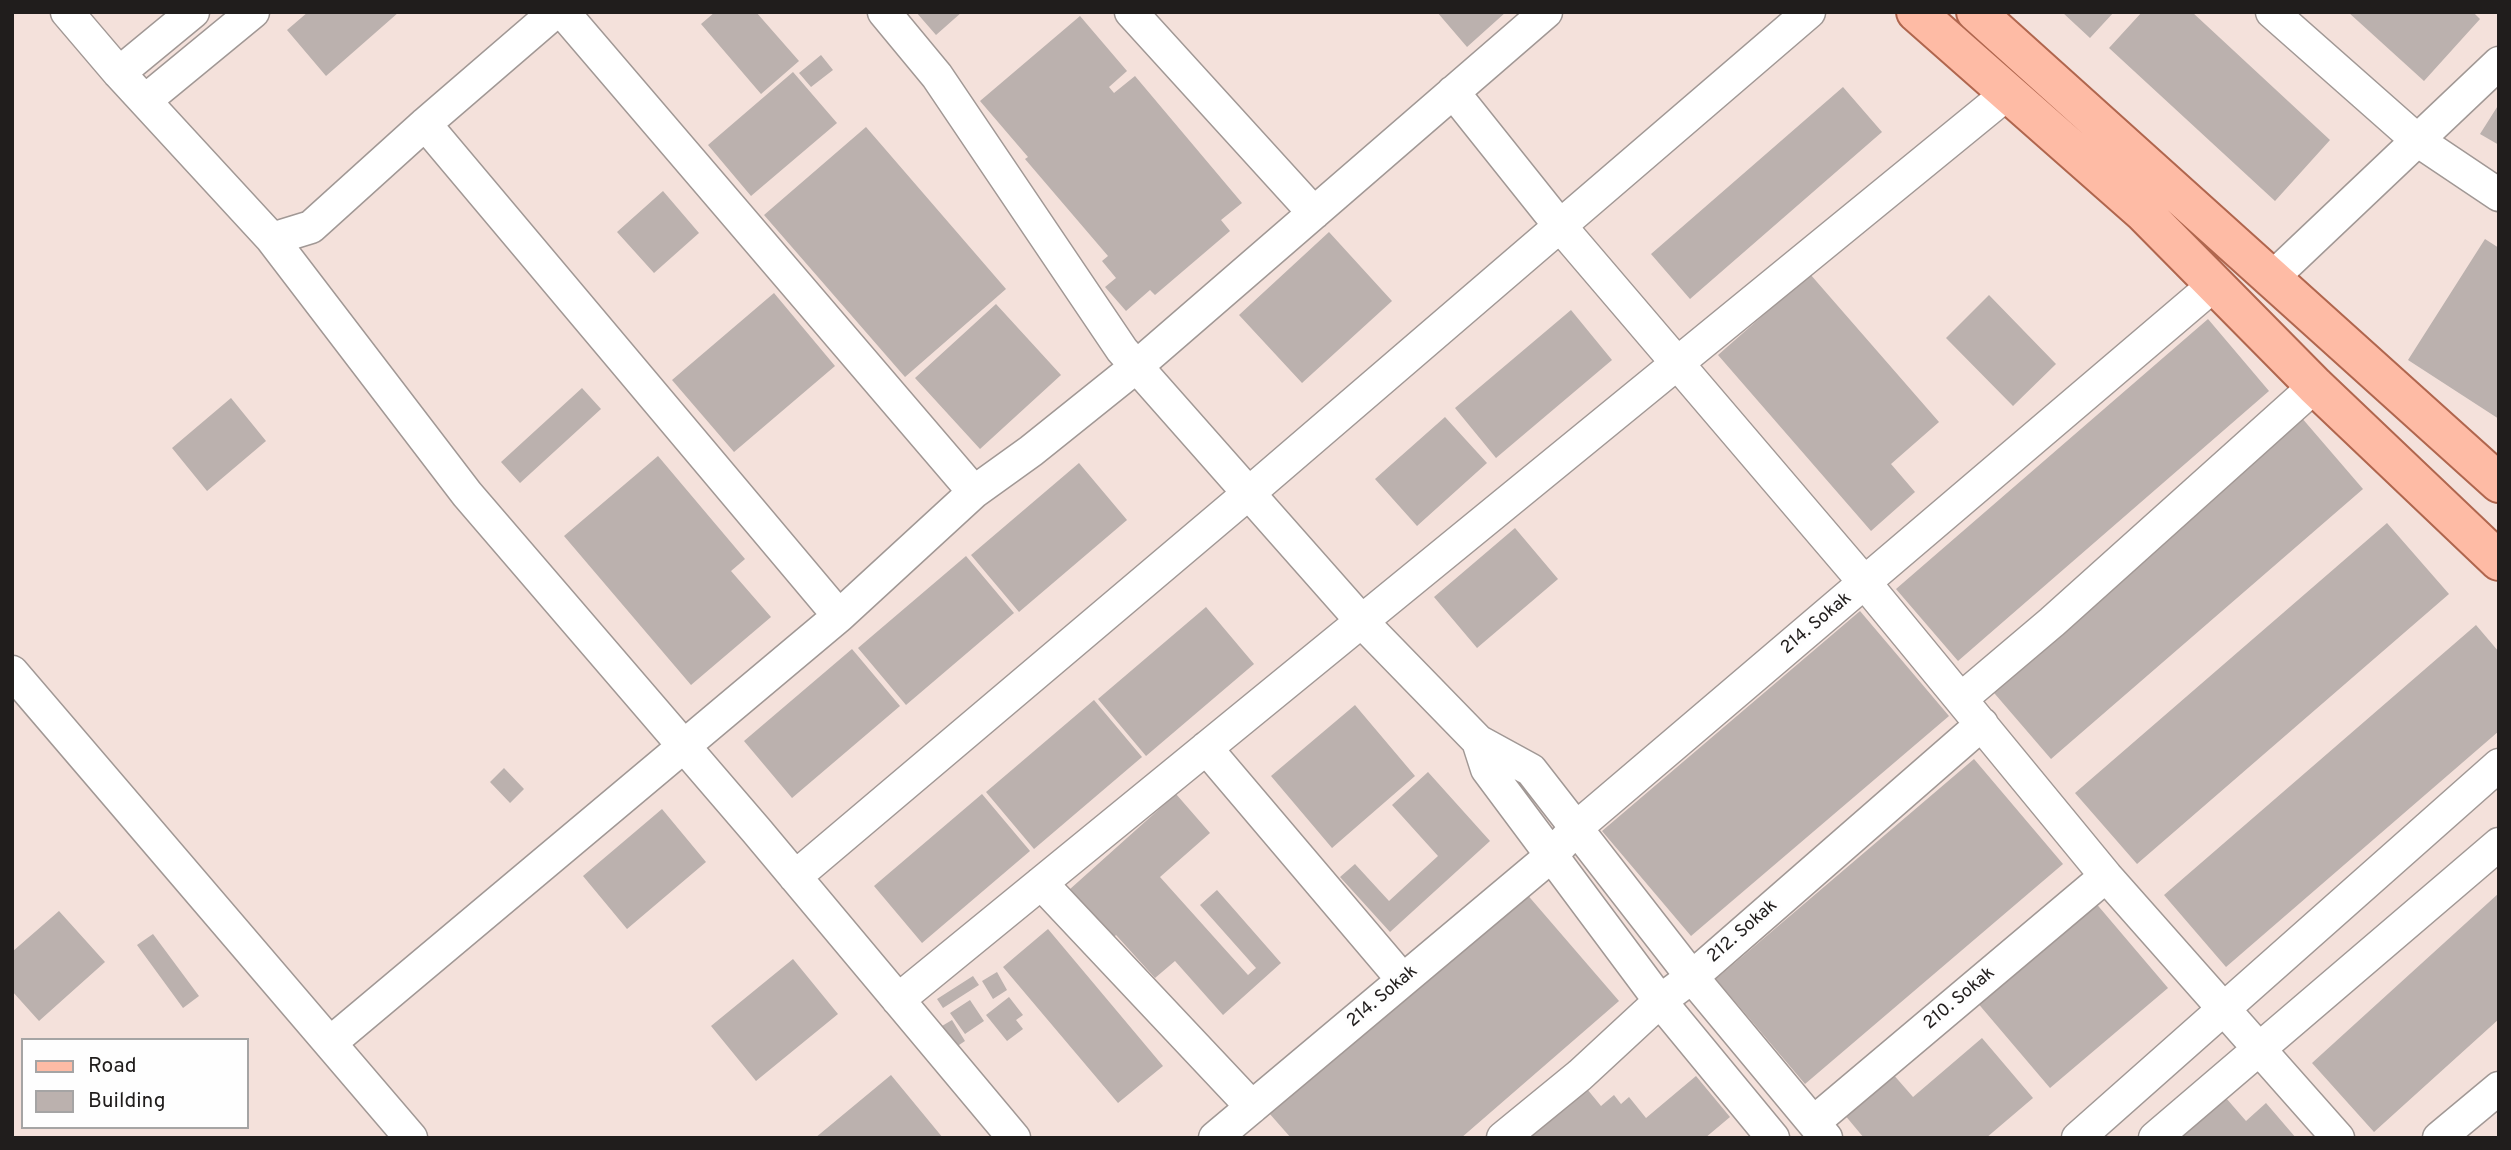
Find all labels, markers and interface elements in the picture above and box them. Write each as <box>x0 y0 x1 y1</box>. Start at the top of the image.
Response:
street label: 214. Sokak <box>1777 588 1857 660</box>
street label: 212. Sokak <box>1704 896 1782 968</box>
street label: 214. Sokak <box>1343 961 1423 1033</box>
street label: 210. Sokak <box>1920 963 2000 1035</box>
legend <box>21 1038 248 1129</box>
text: Road <box>88 1053 137 1080</box>
text: Building <box>88 1088 166 1115</box>

